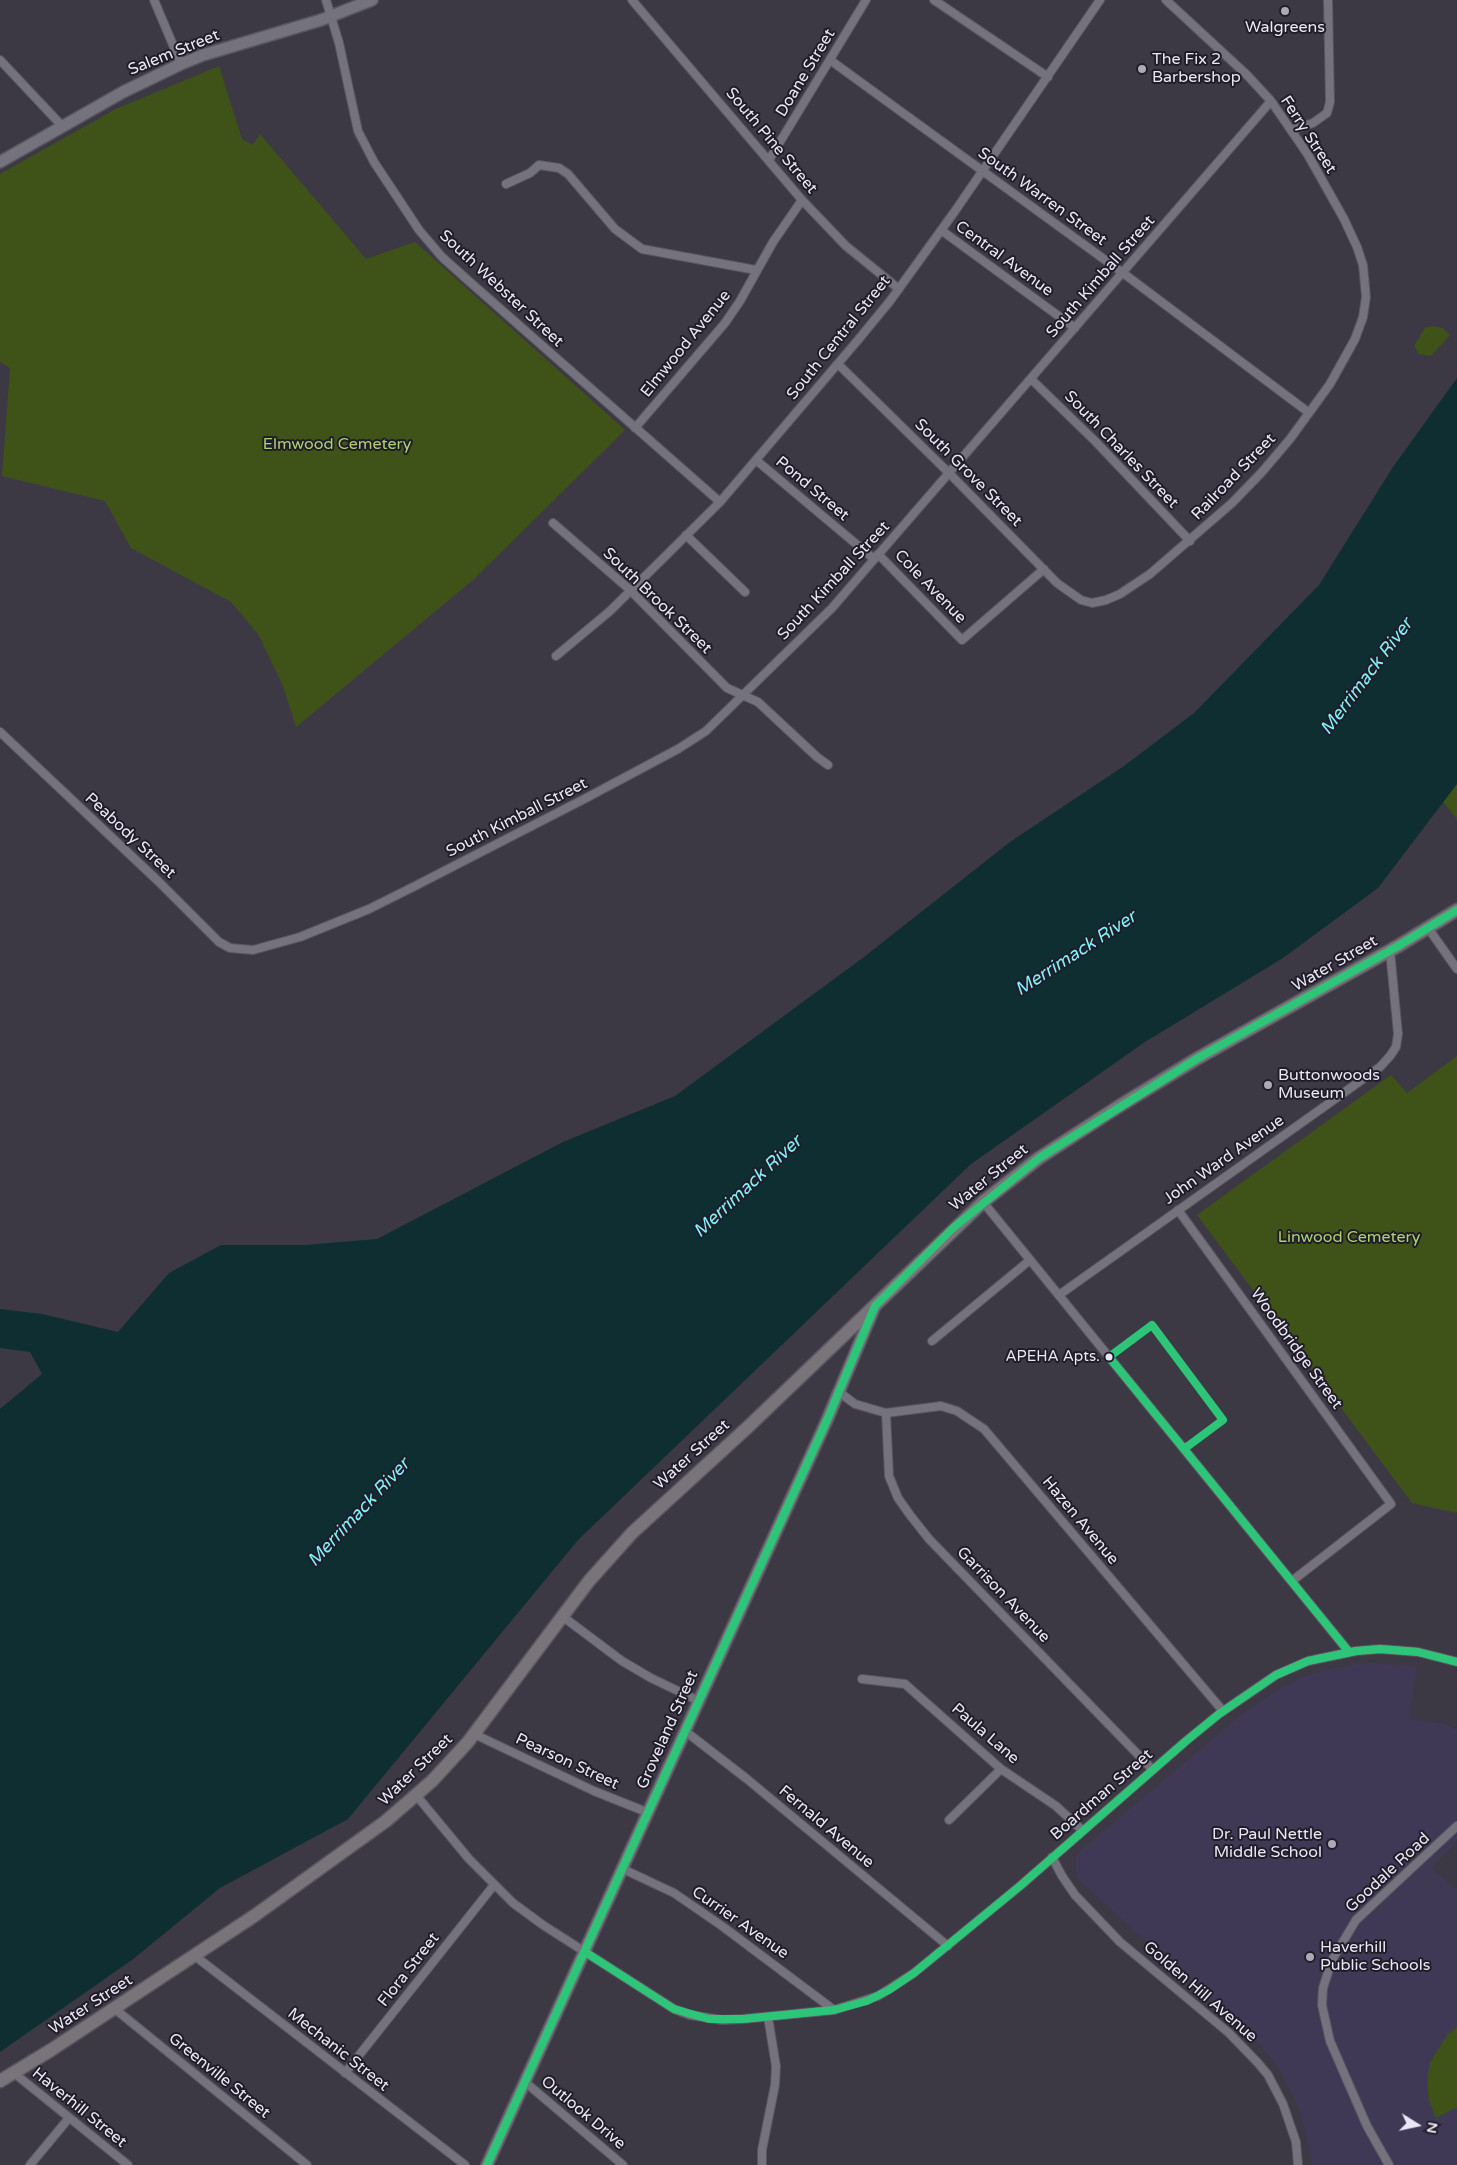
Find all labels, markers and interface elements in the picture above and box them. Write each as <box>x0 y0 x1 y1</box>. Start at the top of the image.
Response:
marker: Walgreens <box>1279 5 1291 17</box>
place label: Walgreens <box>1245 18 1325 38</box>
street label: Salem Street <box>126 26 222 80</box>
street label: Doane Street <box>772 26 840 120</box>
place label: The Fix 2 Barbershop <box>1152 50 1241 88</box>
marker: The Fix 2 Barbershop <box>1136 63 1148 75</box>
street label: South Pine Street <box>721 84 821 198</box>
street label: Ferry Street <box>1276 93 1340 177</box>
street label: South Warren Street <box>974 144 1110 250</box>
street label: South Kimball Street <box>1043 212 1159 342</box>
street label: Central Avenue <box>951 217 1057 301</box>
street label: South Webster Street <box>435 227 567 351</box>
street label: South Central Street <box>783 272 895 404</box>
street label: Elmwood Avenue <box>637 287 735 401</box>
street label: South Charles Street <box>1060 387 1182 513</box>
street label: South Grove Street <box>910 415 1026 531</box>
street label: Railroad Street <box>1188 430 1280 524</box>
park label: Elmwood Cemetery <box>263 435 411 455</box>
street label: Pond Street <box>771 453 853 525</box>
street label: South Kimball Street <box>774 518 894 644</box>
street label: South Brook Street <box>598 544 716 658</box>
street label: Cole Avenue <box>890 546 970 628</box>
water label: Merrimack River <box>1316 615 1418 739</box>
street label: South Kimball Street <box>443 774 591 862</box>
street label: Peabody Street <box>81 789 179 883</box>
water label: Merrimack River <box>1011 907 1141 1001</box>
street label: Water Street <box>1289 932 1381 996</box>
place label: Buttonwoods Museum <box>1278 1066 1380 1104</box>
marker: Buttonwoods Museum <box>1262 1079 1274 1091</box>
street label: John Ward Avenue <box>1160 1111 1288 1209</box>
water label: Merrimack River <box>689 1131 807 1243</box>
street label: Water Street <box>946 1141 1032 1215</box>
park label: Linwood Cemetery <box>1278 1228 1420 1248</box>
street label: Woodbridge Street <box>1246 1285 1346 1413</box>
place label: APEHA Apts. <box>1005 1348 1100 1366</box>
marker: APEHA Apts. <box>1104 1352 1114 1362</box>
street label: Water Street <box>650 1416 734 1494</box>
water label: Merrimack River <box>303 1454 415 1572</box>
street label: Hazen Avenue <box>1038 1473 1122 1569</box>
street label: Garrison Avenue <box>952 1543 1054 1647</box>
street label: Groveland Street <box>633 1668 703 1792</box>
street label: Paula Lane <box>947 1699 1023 1769</box>
street label: Water Street <box>375 1730 457 1810</box>
street label: Pearson Street <box>512 1730 622 1794</box>
street label: Boardman Street <box>1047 1745 1157 1845</box>
street label: Fernald Avenue <box>774 1782 878 1872</box>
place label: Dr. Paul Nettle Middle School <box>1212 1825 1322 1863</box>
street label: Goodale Road <box>1342 1829 1434 1917</box>
marker: Dr. Paul Nettle Middle School <box>1326 1838 1338 1850</box>
street label: Currier Avenue <box>688 1883 792 1963</box>
street label: Flora Street <box>374 1929 444 2011</box>
street label: Golden Hill Avenue <box>1139 1937 1261 2047</box>
place label: Haverhill Public Schools <box>1320 1938 1430 1976</box>
marker: Haverhill Public Schools <box>1304 1951 1316 1963</box>
street label: Water Street <box>46 1971 136 2039</box>
street label: Mechanic Street <box>283 2004 393 2096</box>
street label: Greenville Street <box>164 2029 274 2123</box>
street label: Haverhill Street <box>28 2064 130 2152</box>
street label: Outlook Drive <box>537 2072 629 2154</box>
north arrow <box>1392 2100 1442 2150</box>
text: N <box>1423 2121 1442 2135</box>

